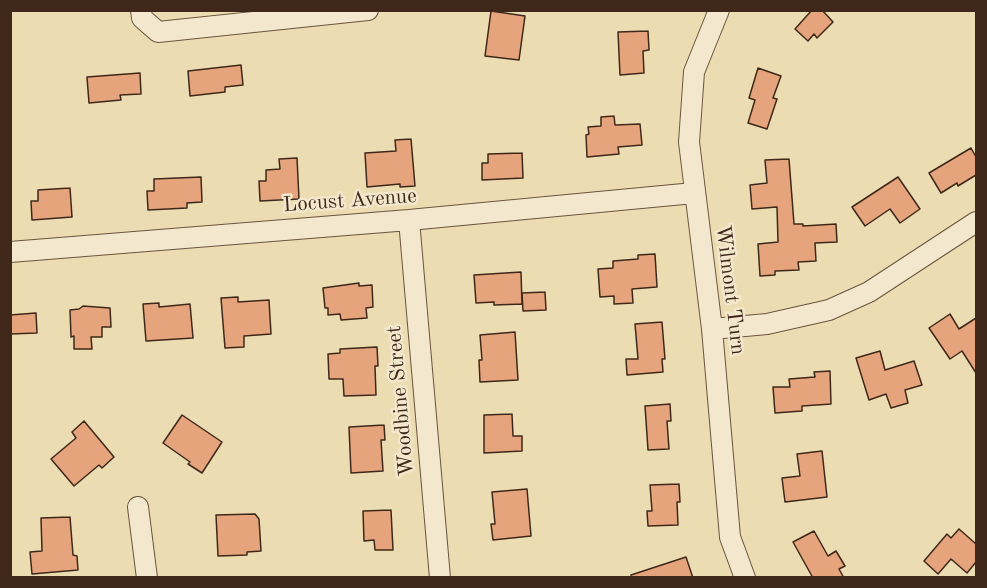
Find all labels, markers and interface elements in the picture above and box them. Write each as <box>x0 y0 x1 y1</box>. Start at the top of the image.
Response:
street label: Locust Avenue <box>282 184 418 218</box>
street label: Wilmont Turn <box>710 224 750 356</box>
street label: Woodbine Street <box>382 325 420 477</box>

